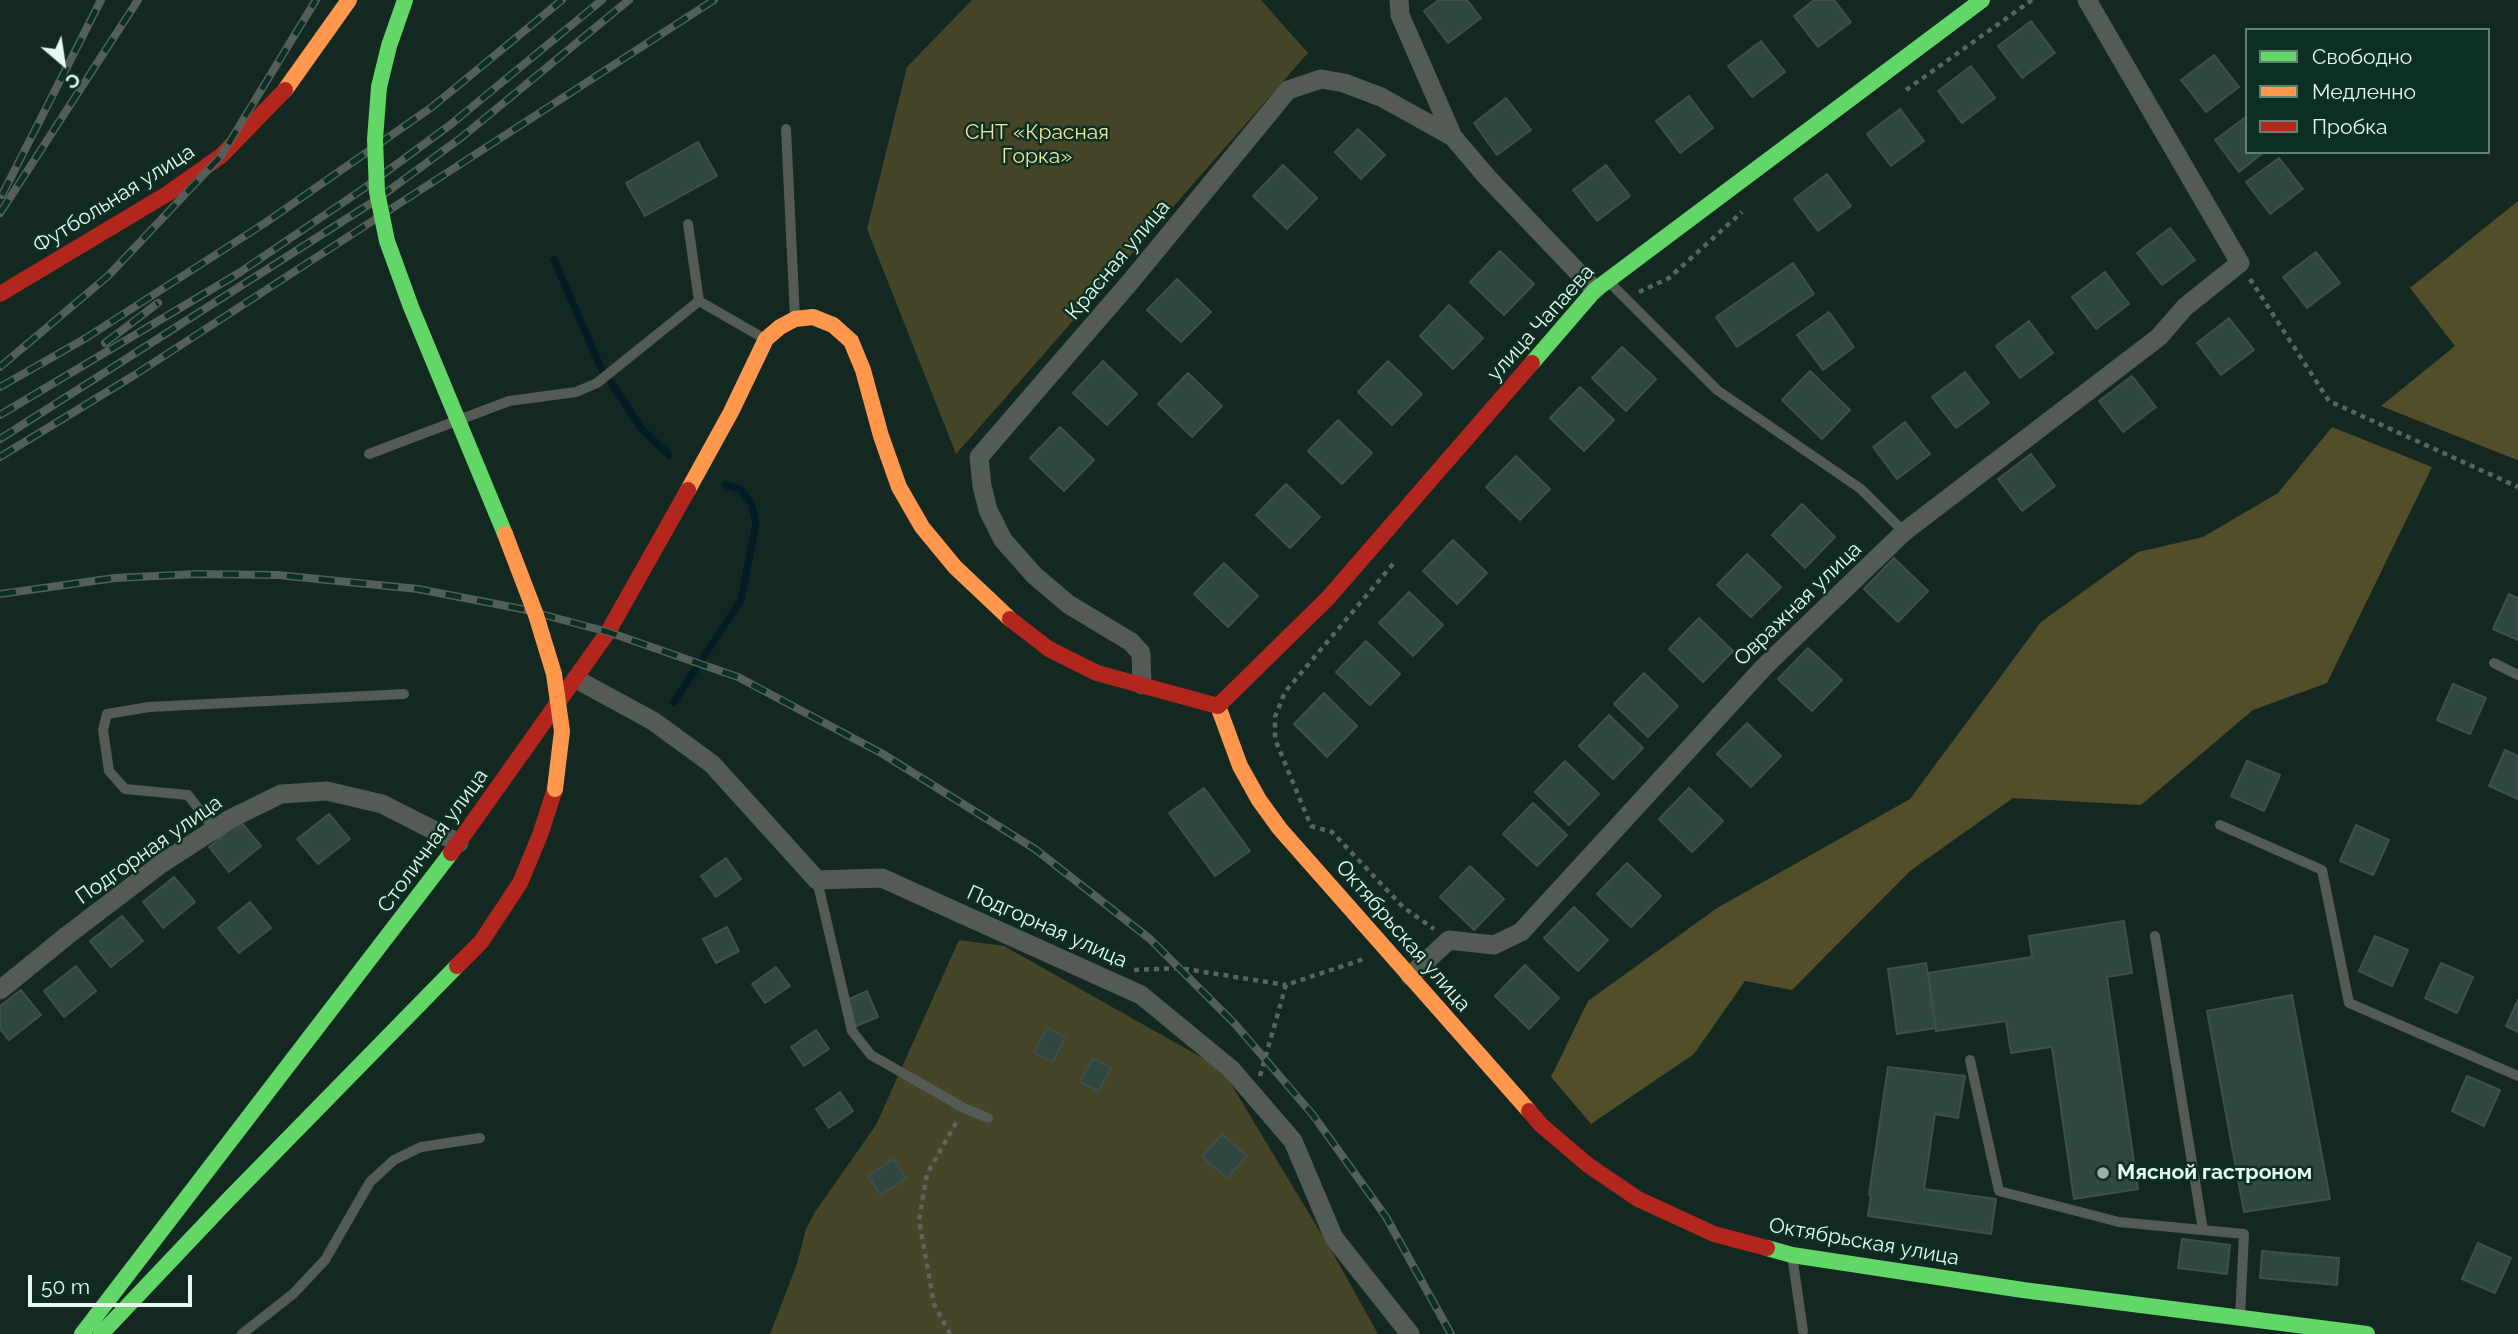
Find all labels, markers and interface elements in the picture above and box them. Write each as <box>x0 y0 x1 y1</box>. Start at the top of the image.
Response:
north arrow <box>28 28 98 98</box>
legend <box>2245 28 2490 154</box>
text: Свободно <box>2312 44 2412 69</box>
text: С <box>62 69 84 94</box>
text: Медленно <box>2312 79 2416 104</box>
text: Пробка <box>2312 114 2388 139</box>
park label: СНТ «Красная Горка» <box>965 120 1109 170</box>
street label: Футбольная улица <box>29 139 199 259</box>
street label: Красная улица <box>1061 195 1175 325</box>
street label: улица Чапаева <box>1482 260 1600 386</box>
street label: Овражная улица <box>1729 537 1867 671</box>
street label: Столичная улица <box>372 764 494 918</box>
street label: Подгорная улица <box>71 790 227 910</box>
street label: Октябрьская улица <box>1330 855 1476 1017</box>
street label: Подгорная улица <box>963 880 1131 974</box>
place label: Мясной гастроном <box>2117 1160 2312 1186</box>
marker: Мясной гастроном <box>2095 1165 2111 1181</box>
street label: Октябрьская улица <box>1767 1213 1961 1271</box>
scale bar <box>32 1260 196 1304</box>
text: 50 m <box>41 1274 90 1299</box>

